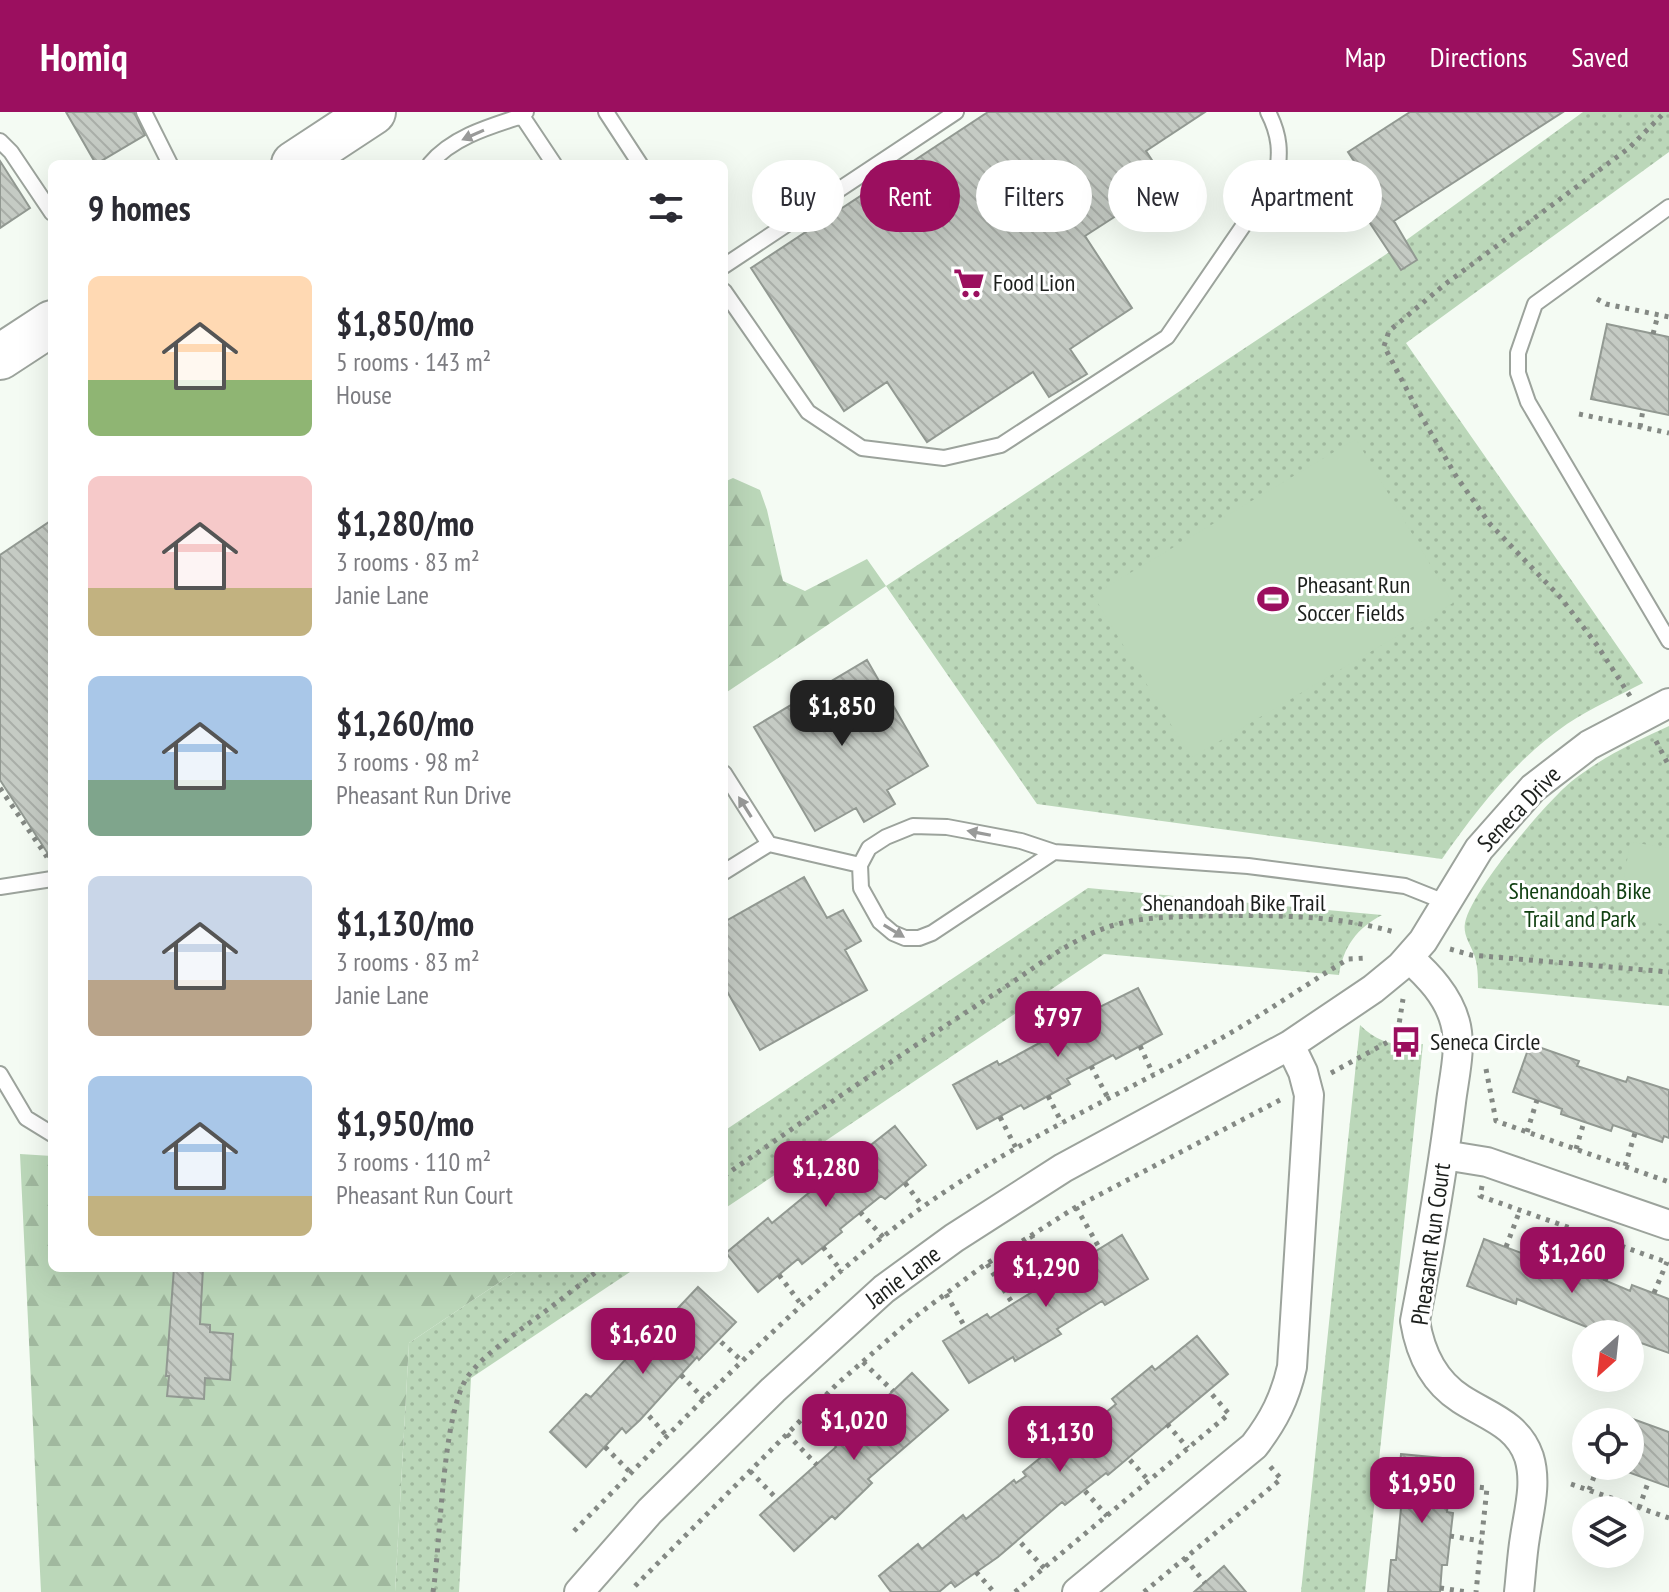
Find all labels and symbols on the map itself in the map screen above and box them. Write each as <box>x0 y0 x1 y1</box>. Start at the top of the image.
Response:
one-way arrow <box>461 128 485 141</box>
supermarket icon: Food Lion <box>952 266 986 300</box>
place label: Food Lion <box>993 267 1075 298</box>
place label: Pheasant Run Soccer Fields <box>1297 569 1410 628</box>
sports icon: Pheasant Run Soccer Fields <box>1256 582 1290 616</box>
pin: $1,850 <box>777 680 907 748</box>
street label: Seneca Drive <box>1470 759 1567 858</box>
one-way arrow <box>739 796 753 818</box>
one-way arrow <box>966 826 991 838</box>
park label: Shenandoah Bike Trail and Park <box>1509 875 1651 934</box>
street label: Shenandoah Bike Trail <box>1142 887 1326 918</box>
one-way arrow <box>883 923 904 938</box>
pin: $797 <box>1011 991 1105 1059</box>
bus stop icon: Seneca Circle <box>1389 1025 1423 1059</box>
place label: Seneca Circle <box>1430 1026 1541 1057</box>
pin: $1,280 <box>761 1141 891 1209</box>
street label: Pheasant Run Court <box>1404 1161 1457 1327</box>
pin: $1,260 <box>1507 1227 1637 1295</box>
street label: Janie Lane <box>858 1238 946 1315</box>
pin: $1,290 <box>981 1241 1111 1309</box>
pin: $1,620 <box>578 1308 708 1376</box>
north arrow <box>1572 1320 1644 1392</box>
pin: $1,020 <box>789 1394 919 1462</box>
pin: $1,130 <box>995 1406 1125 1474</box>
pin: $1,950 <box>1357 1457 1487 1525</box>

